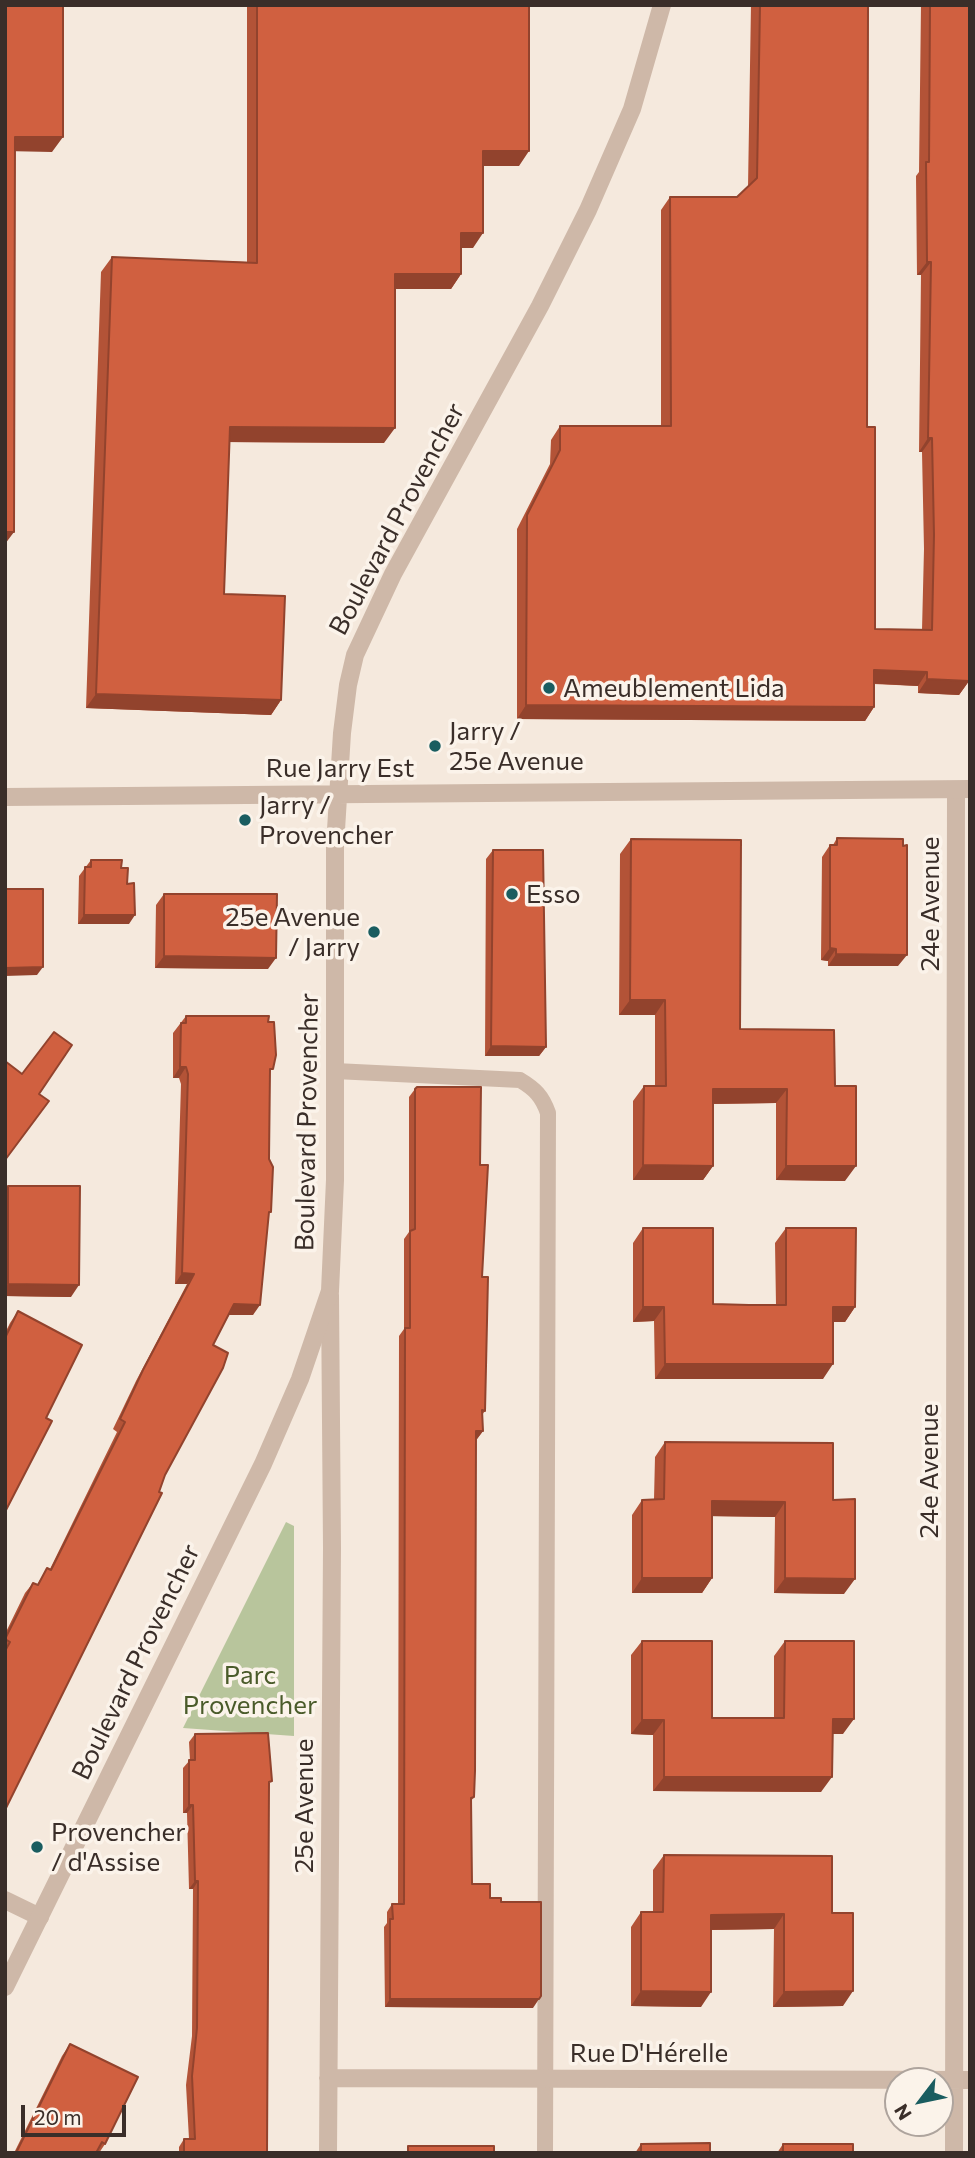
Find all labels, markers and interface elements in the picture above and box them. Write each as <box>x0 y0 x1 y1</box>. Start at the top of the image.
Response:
street label: Boulevard Provencher <box>323 398 471 640</box>
place label: Ameublement Lida <box>563 672 785 704</box>
marker: Ameublement Lida <box>541 680 557 696</box>
place label: Jarry / 25e Avenue <box>449 715 584 776</box>
marker: Jarry / 25e Avenue <box>427 738 443 754</box>
street label: Rue Jarry Est <box>266 752 414 784</box>
place label: Jarry / Provencher <box>259 789 394 850</box>
marker: Jarry / Provencher <box>237 812 253 828</box>
street label: 24e Avenue <box>914 837 946 971</box>
place label: Esso <box>526 878 581 910</box>
marker: Esso <box>504 886 520 902</box>
place label: 25e Avenue / Jarry <box>225 901 360 962</box>
marker: 25e Avenue / Jarry <box>366 924 382 940</box>
street label: Boulevard Provencher <box>289 993 325 1251</box>
street label: 24e Avenue <box>913 1404 945 1538</box>
street label: Boulevard Provencher <box>65 1539 207 1785</box>
park label: Parc Provencher <box>183 1659 317 1720</box>
street label: 25e Avenue <box>288 1739 320 1873</box>
place label: Provencher / d'Assise <box>51 1816 186 1878</box>
marker: Provencher / d'Assise <box>29 1839 45 1855</box>
street label: Rue D'Hérelle <box>570 2037 728 2069</box>
north arrow <box>884 2067 954 2137</box>
scale bar <box>24 2092 130 2136</box>
text: N <box>889 2100 916 2124</box>
text: 20 m <box>34 2104 82 2129</box>

